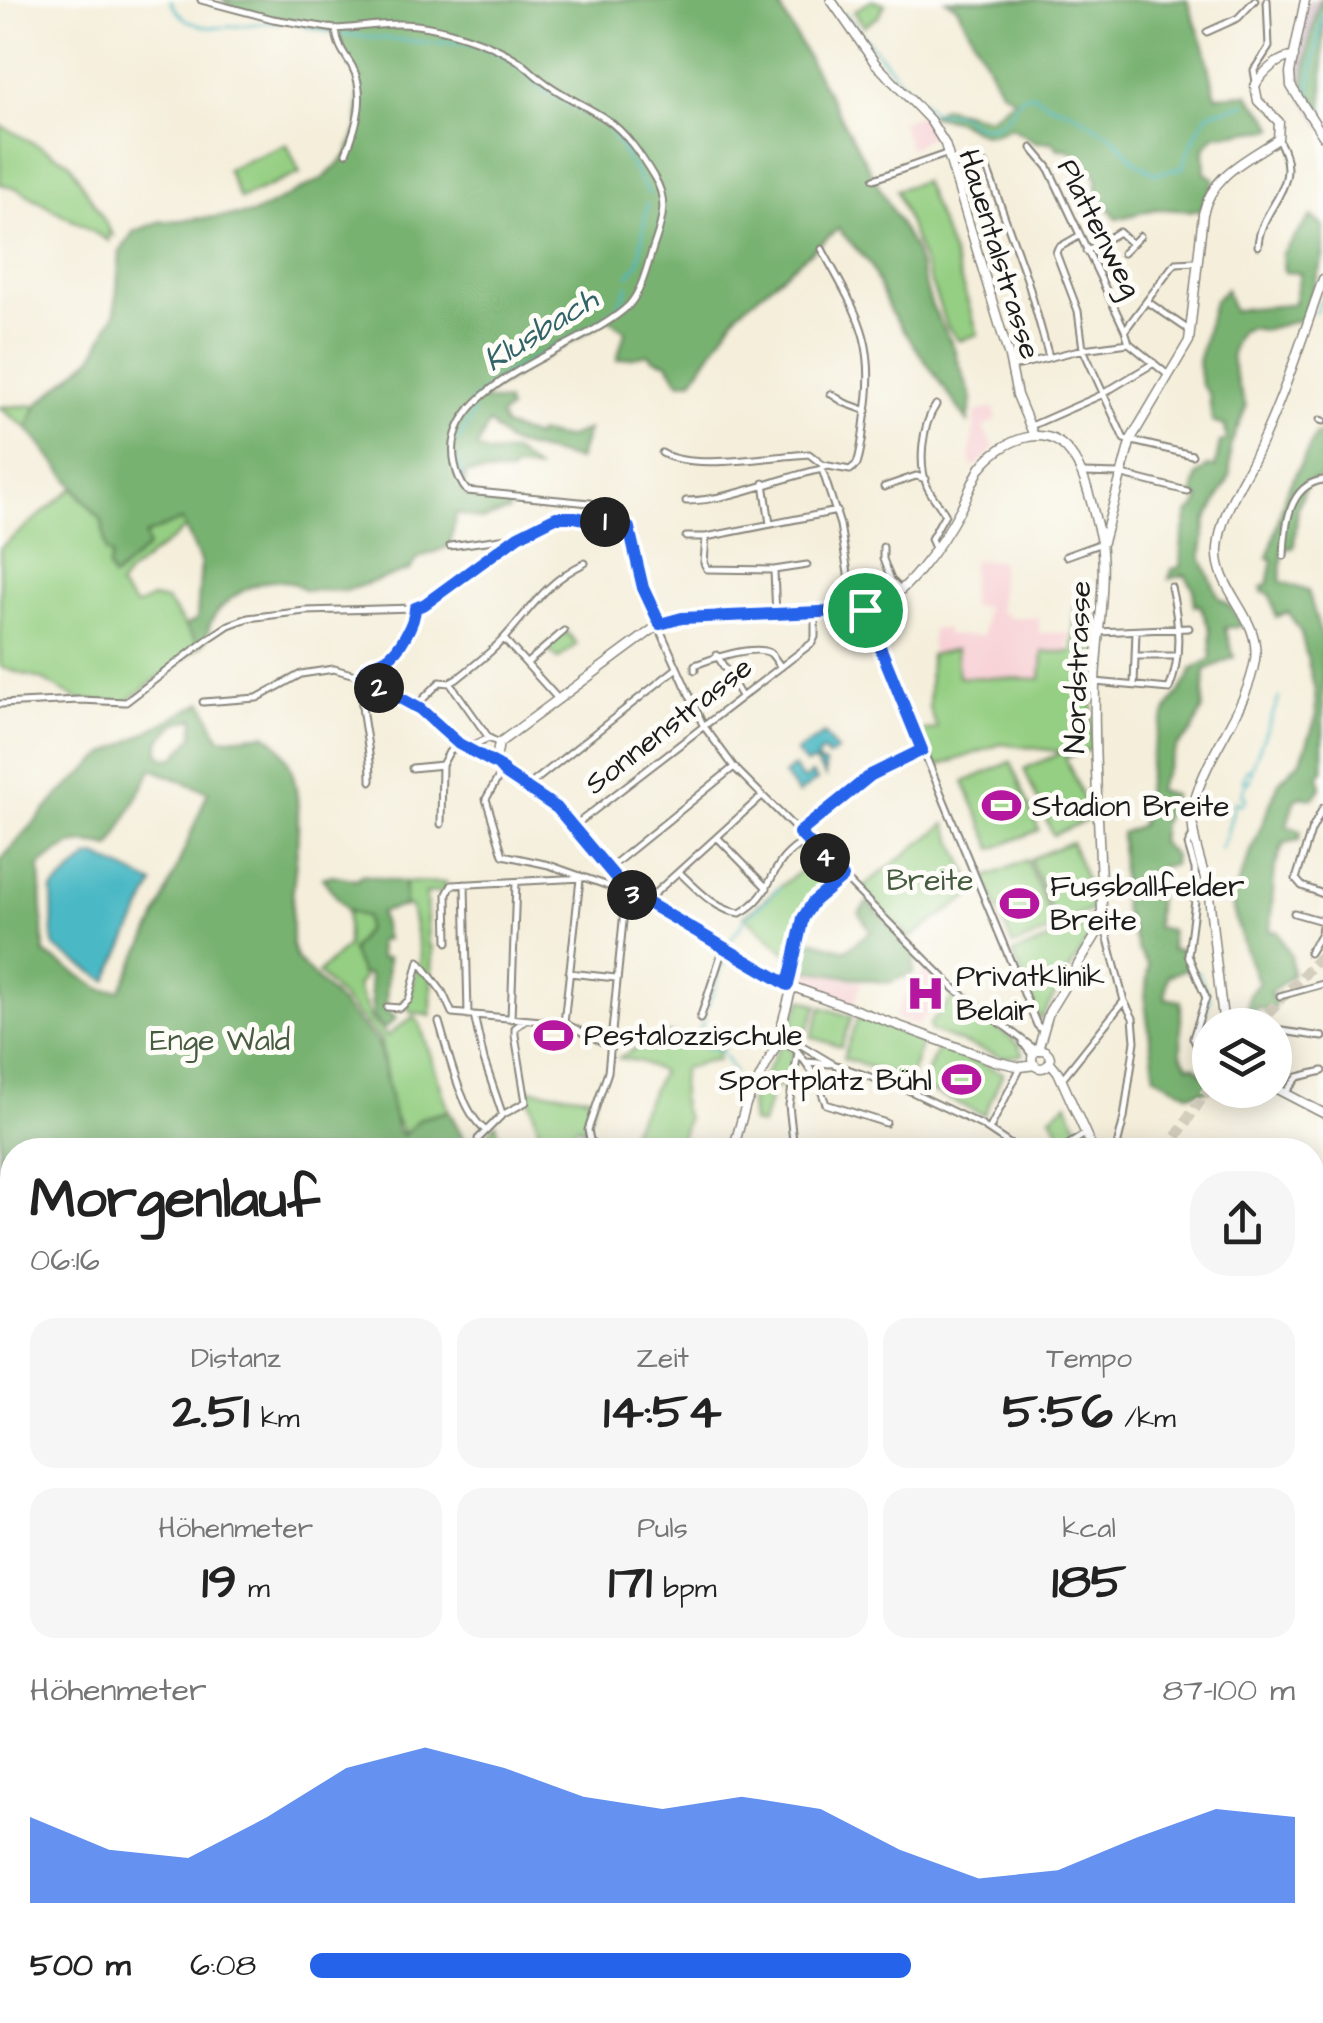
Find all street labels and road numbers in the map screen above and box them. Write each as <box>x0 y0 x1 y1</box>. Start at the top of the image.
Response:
street label: Hauentalstrasse <box>947 144 1051 364</box>
street label: Plattenweg <box>1045 152 1152 306</box>
street label: Nordstrasse <box>1054 580 1102 754</box>
street label: Sonnenstrasse <box>576 647 761 805</box>

